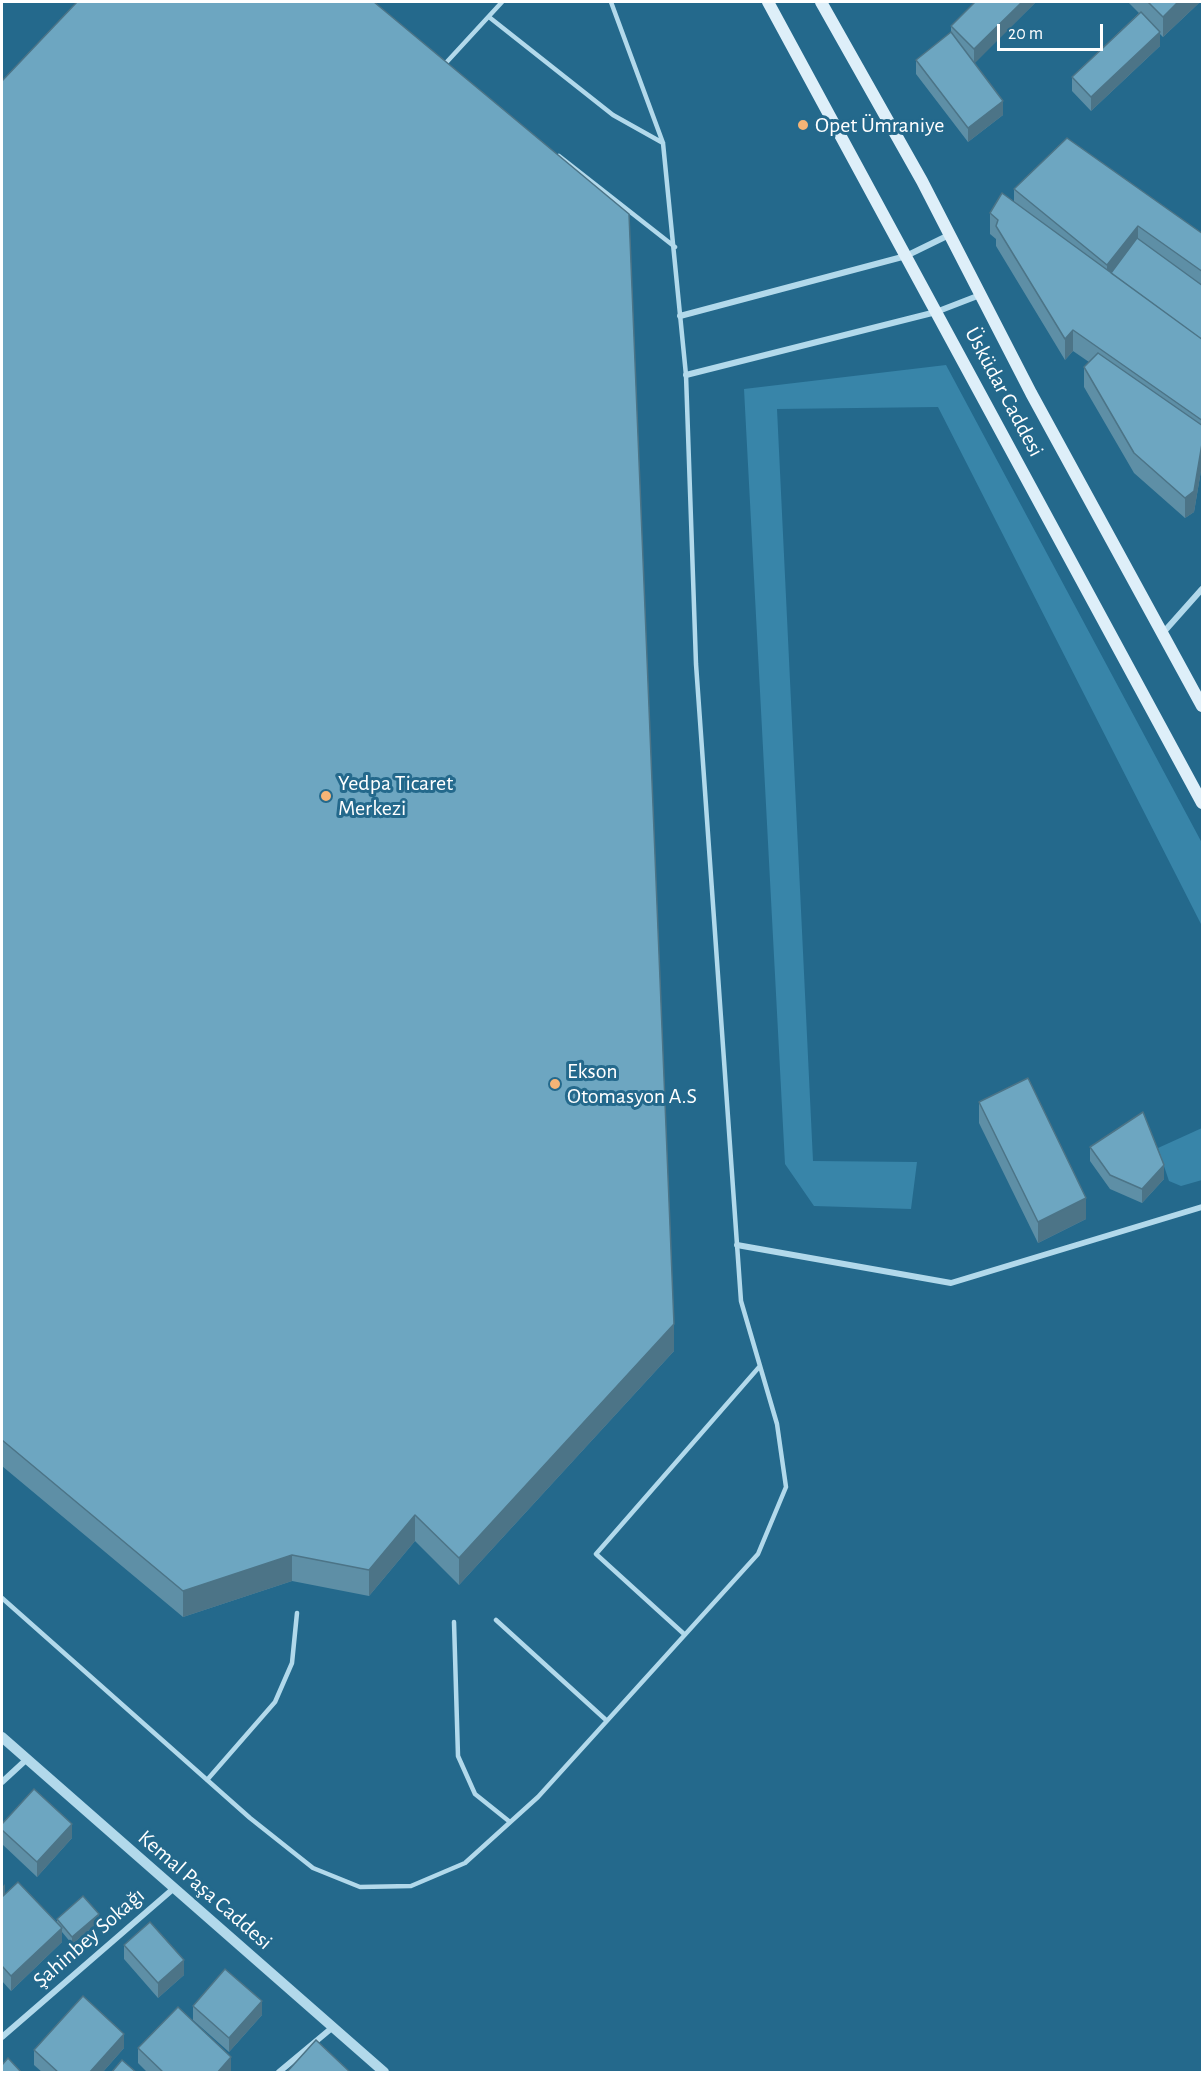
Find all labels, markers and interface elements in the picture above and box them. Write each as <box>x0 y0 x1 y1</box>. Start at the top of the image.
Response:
scale bar <box>1000 12 1106 50</box>
text: 20 m <box>1008 25 1043 43</box>
place label: Opet Ümraniye <box>815 112 944 138</box>
marker: Opet Ümraniye <box>796 118 810 132</box>
street label: Üsküdar Caddesi <box>959 323 1049 461</box>
place label: Yedpa Ticaret Merkezi <box>338 770 453 822</box>
marker: Yedpa Ticaret Merkezi <box>319 789 333 803</box>
place label: Ekson Otomasyon A.S <box>567 1058 697 1110</box>
marker: Ekson Otomasyon A.S <box>548 1077 562 1091</box>
street label: Kemal Paşa Caddesi <box>132 1824 278 1956</box>
street label: Şahinbey Sokağı <box>28 1882 150 1994</box>

